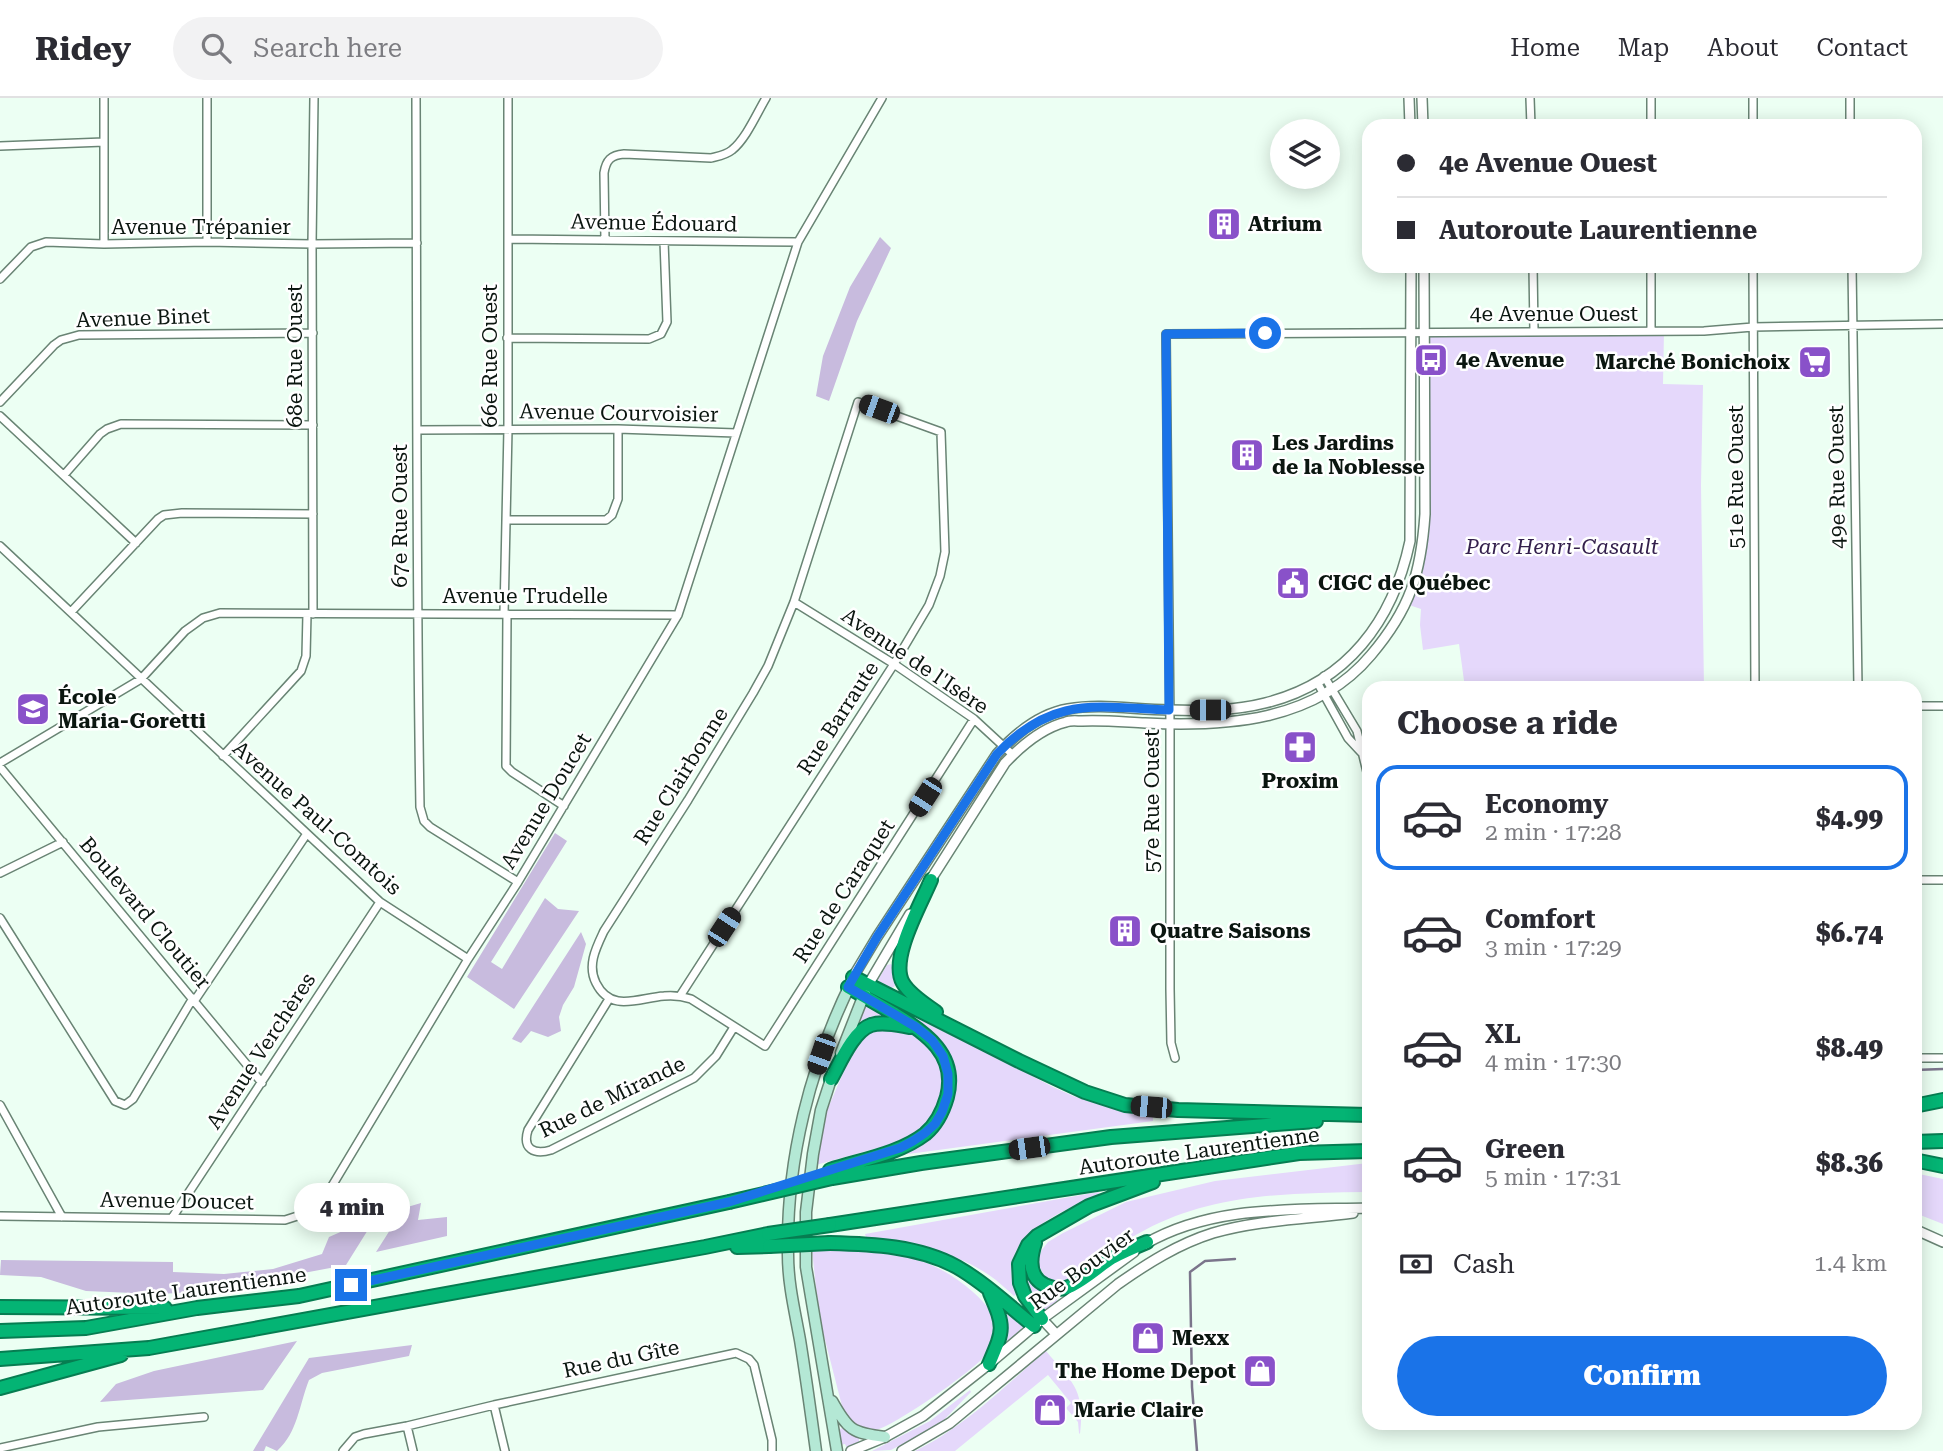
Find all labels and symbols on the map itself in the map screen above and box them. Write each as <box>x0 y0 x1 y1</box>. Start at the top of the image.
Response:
building icon: Atrium <box>1205 205 1243 243</box>
street label: Avenue Édouard <box>570 209 738 236</box>
place label: Atrium <box>1248 212 1322 236</box>
street label: Avenue Trépanier <box>111 215 291 239</box>
street label: 68e Rue Ouest <box>283 284 307 428</box>
street label: 66e Rue Ouest <box>478 284 502 428</box>
street label: 4e Avenue Ouest <box>1470 302 1638 326</box>
street label: Avenue Binet <box>75 304 211 332</box>
route start <box>1249 317 1281 349</box>
bus stop icon: 4e Avenue <box>1412 341 1450 379</box>
supermarket icon: Marché Bonichoix <box>1796 343 1834 381</box>
place label: 4e Avenue <box>1456 348 1564 372</box>
place label: Marché Bonichoix <box>1595 350 1791 374</box>
car <box>856 392 903 426</box>
street label: Avenue Courvoisier <box>519 399 719 427</box>
street label: 51e Rue Ouest <box>1724 405 1748 549</box>
street label: 49e Rue Ouest <box>1824 405 1850 549</box>
place label: Les Jardins de la Noblesse <box>1272 431 1425 479</box>
building icon: Les Jardins de la Noblesse <box>1228 436 1266 474</box>
street label: 67e Rue Ouest <box>388 444 412 588</box>
park label: Parc Henri-Casault <box>1464 535 1659 559</box>
public building icon: CIGC de Québec <box>1274 564 1312 602</box>
place label: CIGC de Québec <box>1318 571 1491 595</box>
street label: Avenue Trudelle <box>442 584 608 608</box>
street label: Avenue de l'Isère <box>837 603 993 719</box>
street label: Rue Barraute <box>793 657 883 779</box>
place label: École Maria-Goretti <box>58 684 206 733</box>
school or university icon: École Maria-Goretti <box>14 690 52 728</box>
car <box>1190 700 1232 721</box>
street label: Rue Clairbonne <box>629 703 733 849</box>
pharmacy icon: Proxim <box>1281 728 1319 766</box>
street label: Avenue Doucet <box>496 729 596 873</box>
street label: 57e Rue Ouest <box>1140 729 1164 873</box>
street label: Avenue Paul-Comtois <box>228 736 406 900</box>
place label: Proxim <box>1261 769 1339 793</box>
car <box>905 774 946 820</box>
street label: Rue de Caraquet <box>789 815 899 967</box>
street label: Boulevard Cloutier <box>75 832 216 994</box>
car <box>704 904 745 950</box>
building icon: Quatre Saisons <box>1106 912 1144 950</box>
place label: Quatre Saisons <box>1150 919 1311 943</box>
street label: Avenue Verchères <box>202 969 320 1133</box>
car <box>805 1031 838 1077</box>
street label: Rue de Mirande <box>535 1051 689 1143</box>
car <box>1130 1095 1173 1119</box>
street label: Autoroute Laurentienne <box>1077 1122 1321 1180</box>
car <box>1007 1135 1052 1161</box>
callout: 4 min <box>293 1184 409 1232</box>
street label: Avenue Doucet <box>100 1188 254 1214</box>
street label: Rue Bouvier <box>1025 1223 1139 1315</box>
street label: Autoroute Laurentienne <box>64 1262 308 1320</box>
route end <box>335 1269 367 1301</box>
shop icon: Mexx <box>1129 1319 1167 1357</box>
place label: Mexx <box>1172 1326 1230 1350</box>
street label: Rue du Gîte <box>561 1335 681 1383</box>
shop icon: The Home Depot <box>1241 1352 1279 1390</box>
place label: The Home Depot <box>1055 1359 1236 1383</box>
shop icon: Marie Claire <box>1031 1391 1069 1429</box>
place label: Marie Claire <box>1074 1398 1204 1422</box>

